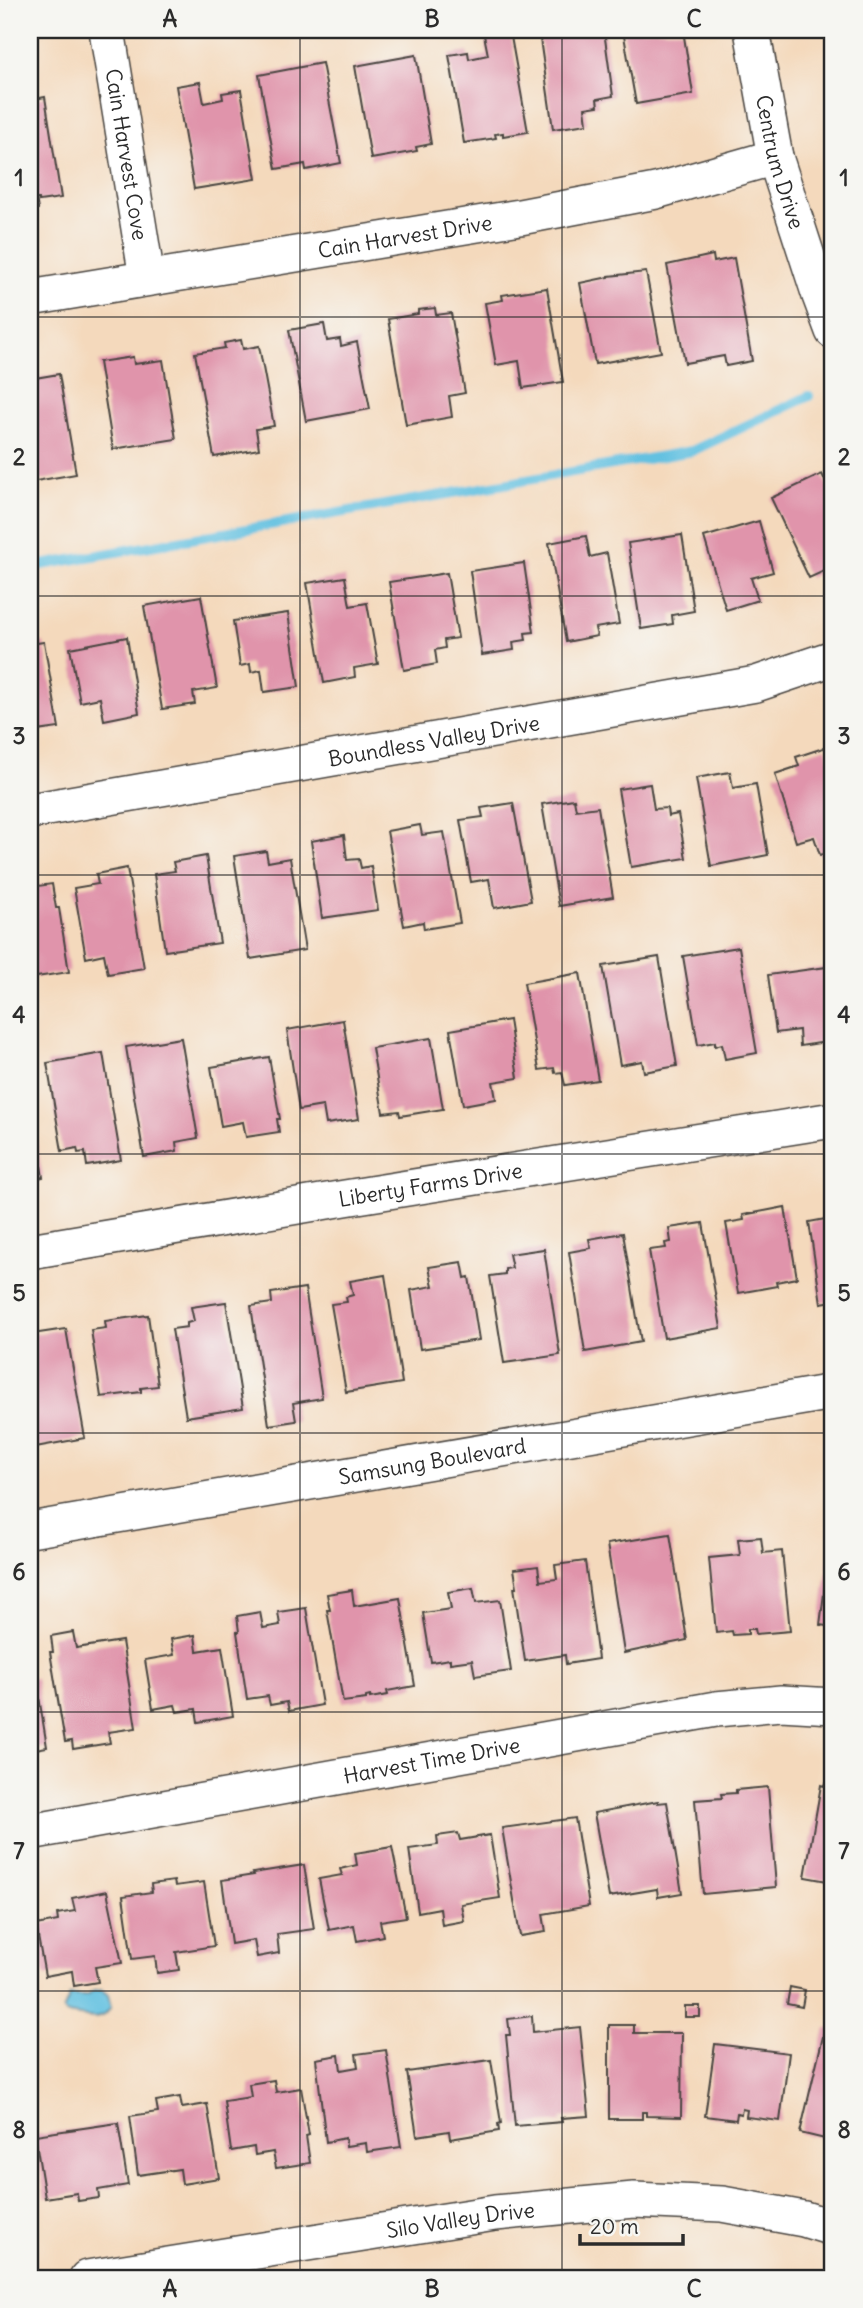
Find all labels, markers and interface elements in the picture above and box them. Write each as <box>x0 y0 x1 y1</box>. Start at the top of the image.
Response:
text: A <box>163 4 178 33</box>
text: B <box>424 4 440 33</box>
text: C <box>686 4 702 33</box>
street label: Cain Harvest Cove <box>100 67 154 242</box>
street label: Centrum Drive <box>751 93 811 232</box>
text: 1 <box>14 163 24 192</box>
text: 1 <box>839 163 849 192</box>
street label: Cain Harvest Drive <box>316 208 494 264</box>
text: 2 <box>13 442 26 471</box>
text: 2 <box>838 442 851 471</box>
street label: Boundless Valley Drive <box>326 709 542 772</box>
text: 3 <box>12 721 26 750</box>
text: 3 <box>837 721 851 750</box>
text: 4 <box>12 1000 26 1029</box>
text: 4 <box>837 1000 851 1029</box>
street label: Liberty Farms Drive <box>336 1156 524 1212</box>
text: 5 <box>12 1278 26 1307</box>
text: 5 <box>837 1278 851 1307</box>
street label: Samsung Boulevard <box>336 1432 528 1490</box>
text: 6 <box>12 1557 26 1586</box>
text: 6 <box>837 1557 851 1586</box>
street label: Harvest Time Drive <box>341 1731 522 1789</box>
text: 7 <box>13 1836 25 1865</box>
text: 7 <box>838 1836 850 1865</box>
text: 8 <box>12 2115 26 2144</box>
text: 8 <box>837 2115 851 2144</box>
street label: Silo Valley Drive <box>384 2196 536 2244</box>
scale bar <box>580 2203 683 2247</box>
text: 20 m <box>590 2213 639 2240</box>
text: A <box>163 2274 178 2303</box>
text: B <box>424 2274 440 2303</box>
text: C <box>686 2274 702 2303</box>

